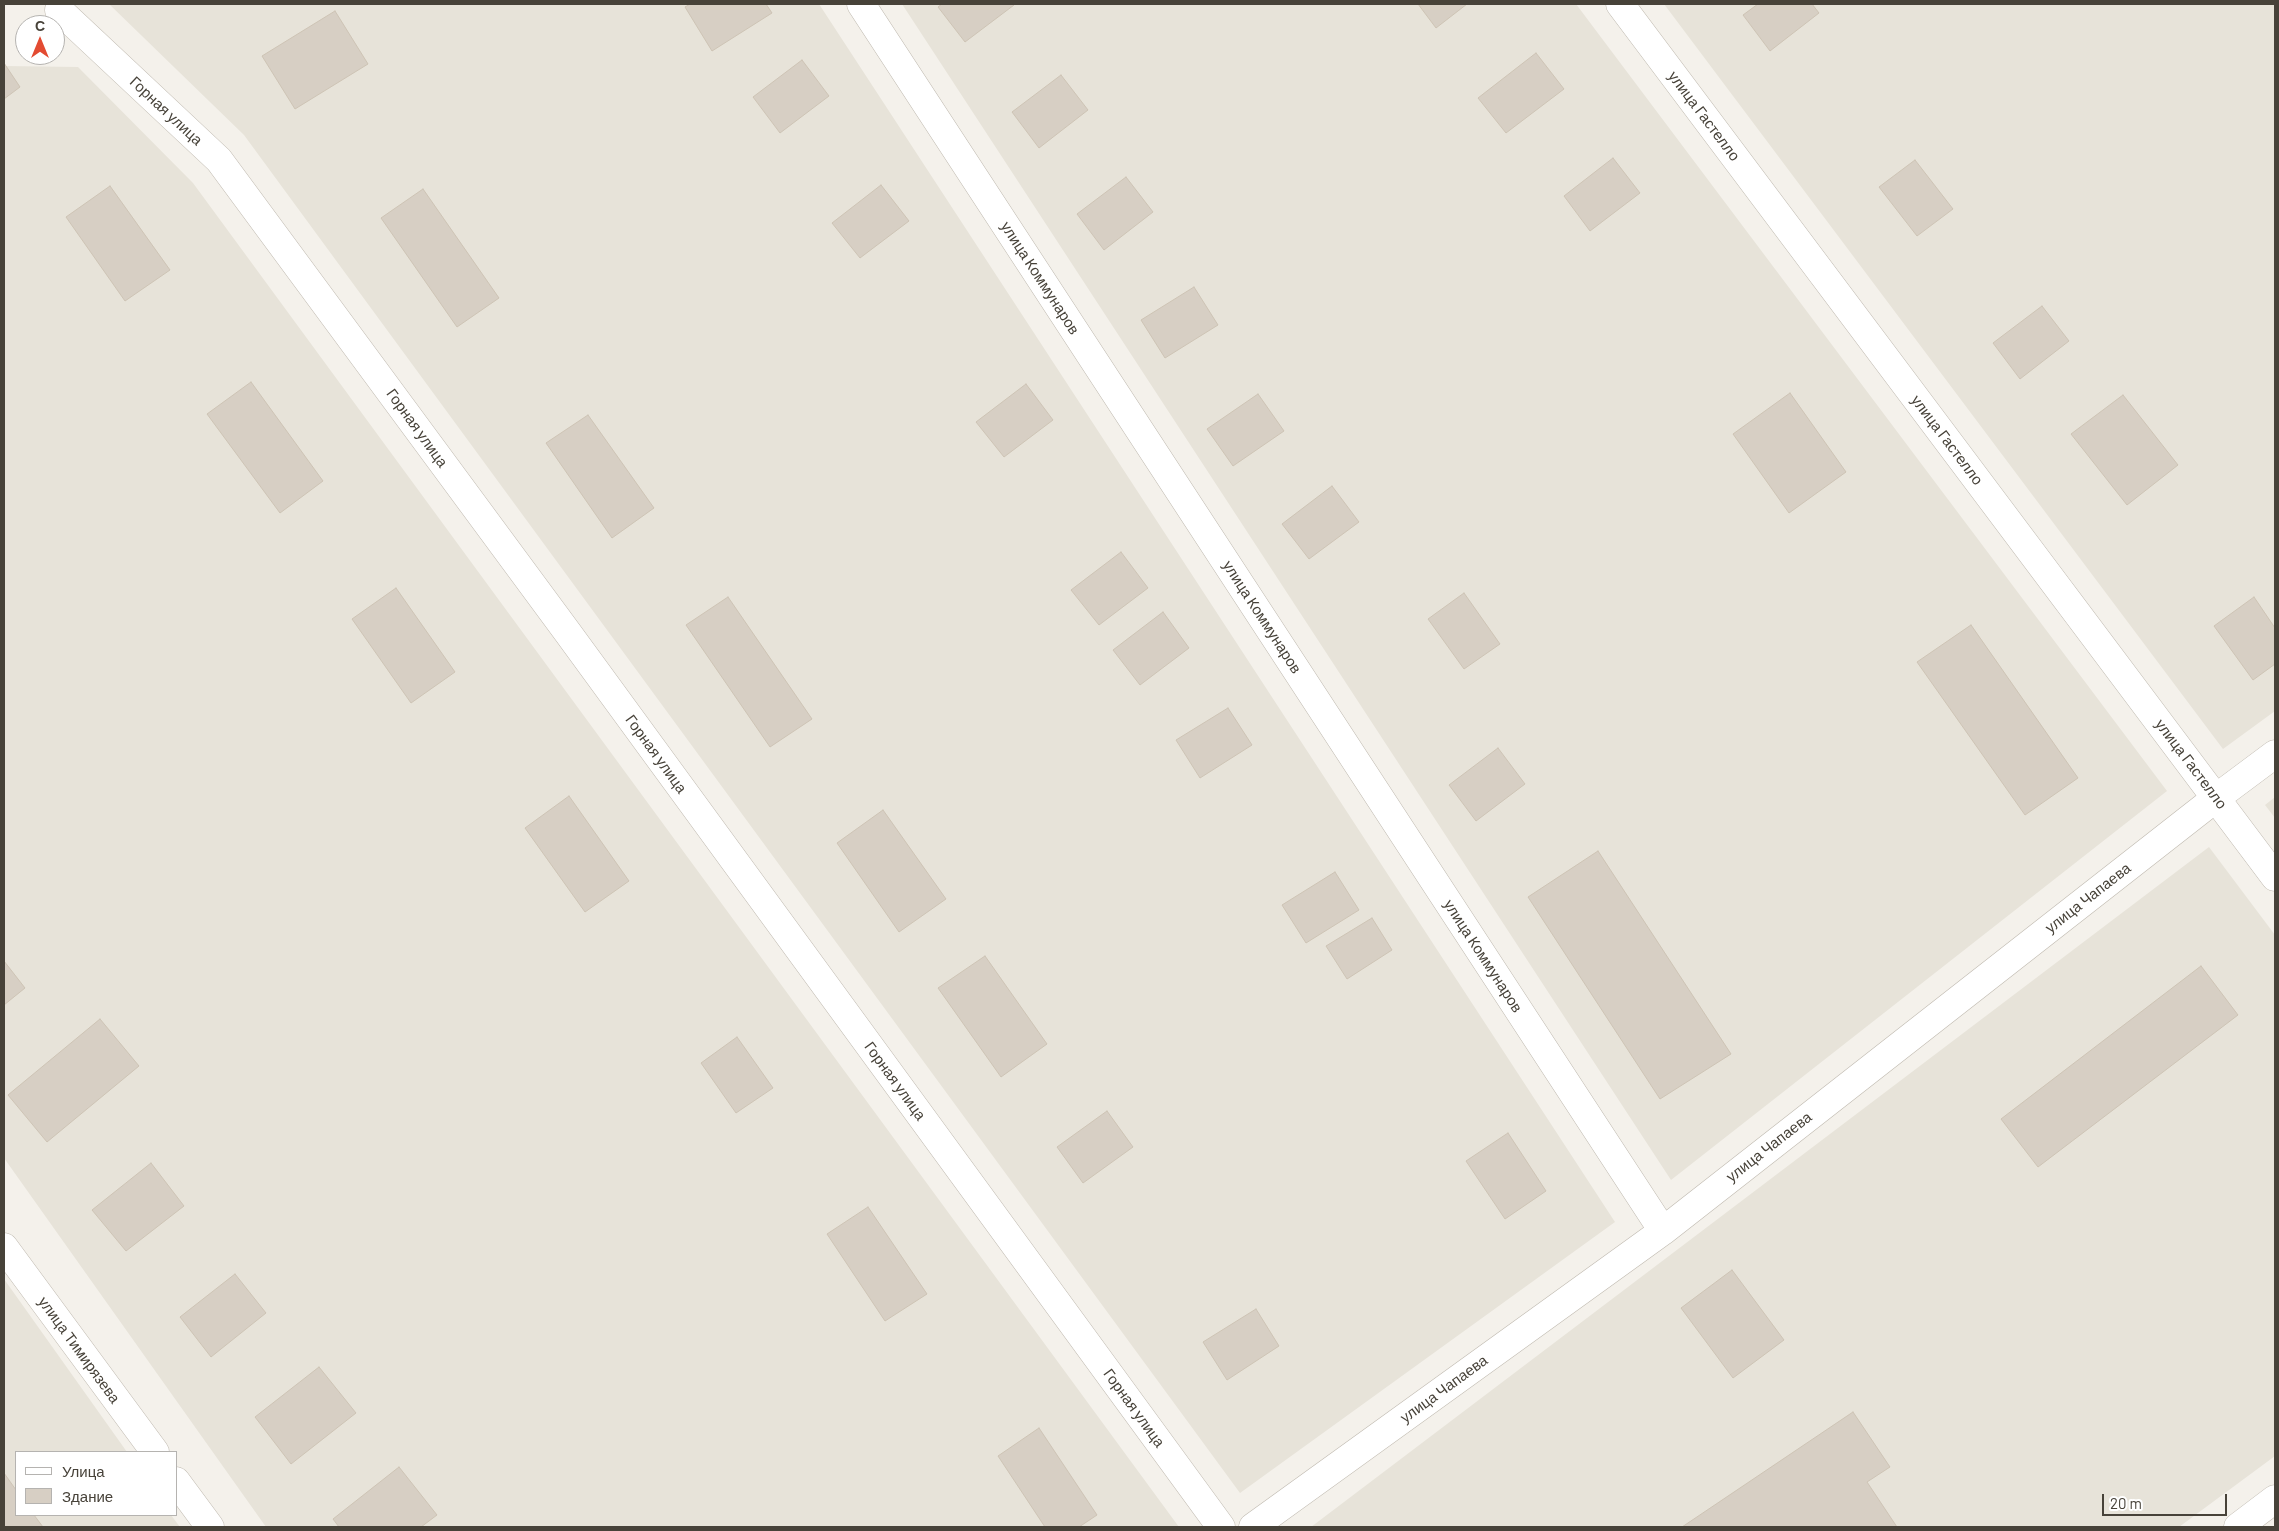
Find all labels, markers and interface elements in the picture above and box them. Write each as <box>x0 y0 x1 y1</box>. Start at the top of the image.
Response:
north arrow <box>15 15 65 65</box>
text: С <box>35 17 45 34</box>
street label: улица Гастелло <box>1664 67 1744 165</box>
street label: Горная улица <box>126 73 206 149</box>
street label: улица Коммунаров <box>997 218 1083 338</box>
street label: Горная улица <box>382 385 452 471</box>
street label: улица Гастелло <box>1907 391 1987 489</box>
street label: улица Коммунаров <box>1219 557 1305 677</box>
street label: Горная улица <box>621 711 691 797</box>
street label: улица Гастелло <box>2151 715 2231 813</box>
street label: улица Чапаева <box>2042 859 2134 937</box>
street label: улица Коммунаров <box>1440 896 1526 1016</box>
street label: Горная улица <box>860 1038 930 1124</box>
street label: улица Чапаева <box>1723 1108 1815 1186</box>
street label: улица Тимирязева <box>34 1293 124 1407</box>
street label: улица Чапаева <box>1397 1351 1491 1427</box>
street label: Горная улица <box>1099 1365 1169 1451</box>
legend <box>15 1451 178 1516</box>
text: Улица <box>62 1462 105 1480</box>
scale bar <box>2104 1484 2229 1516</box>
text: Здание <box>62 1487 113 1505</box>
text: 20 m <box>2110 1494 2142 1512</box>

